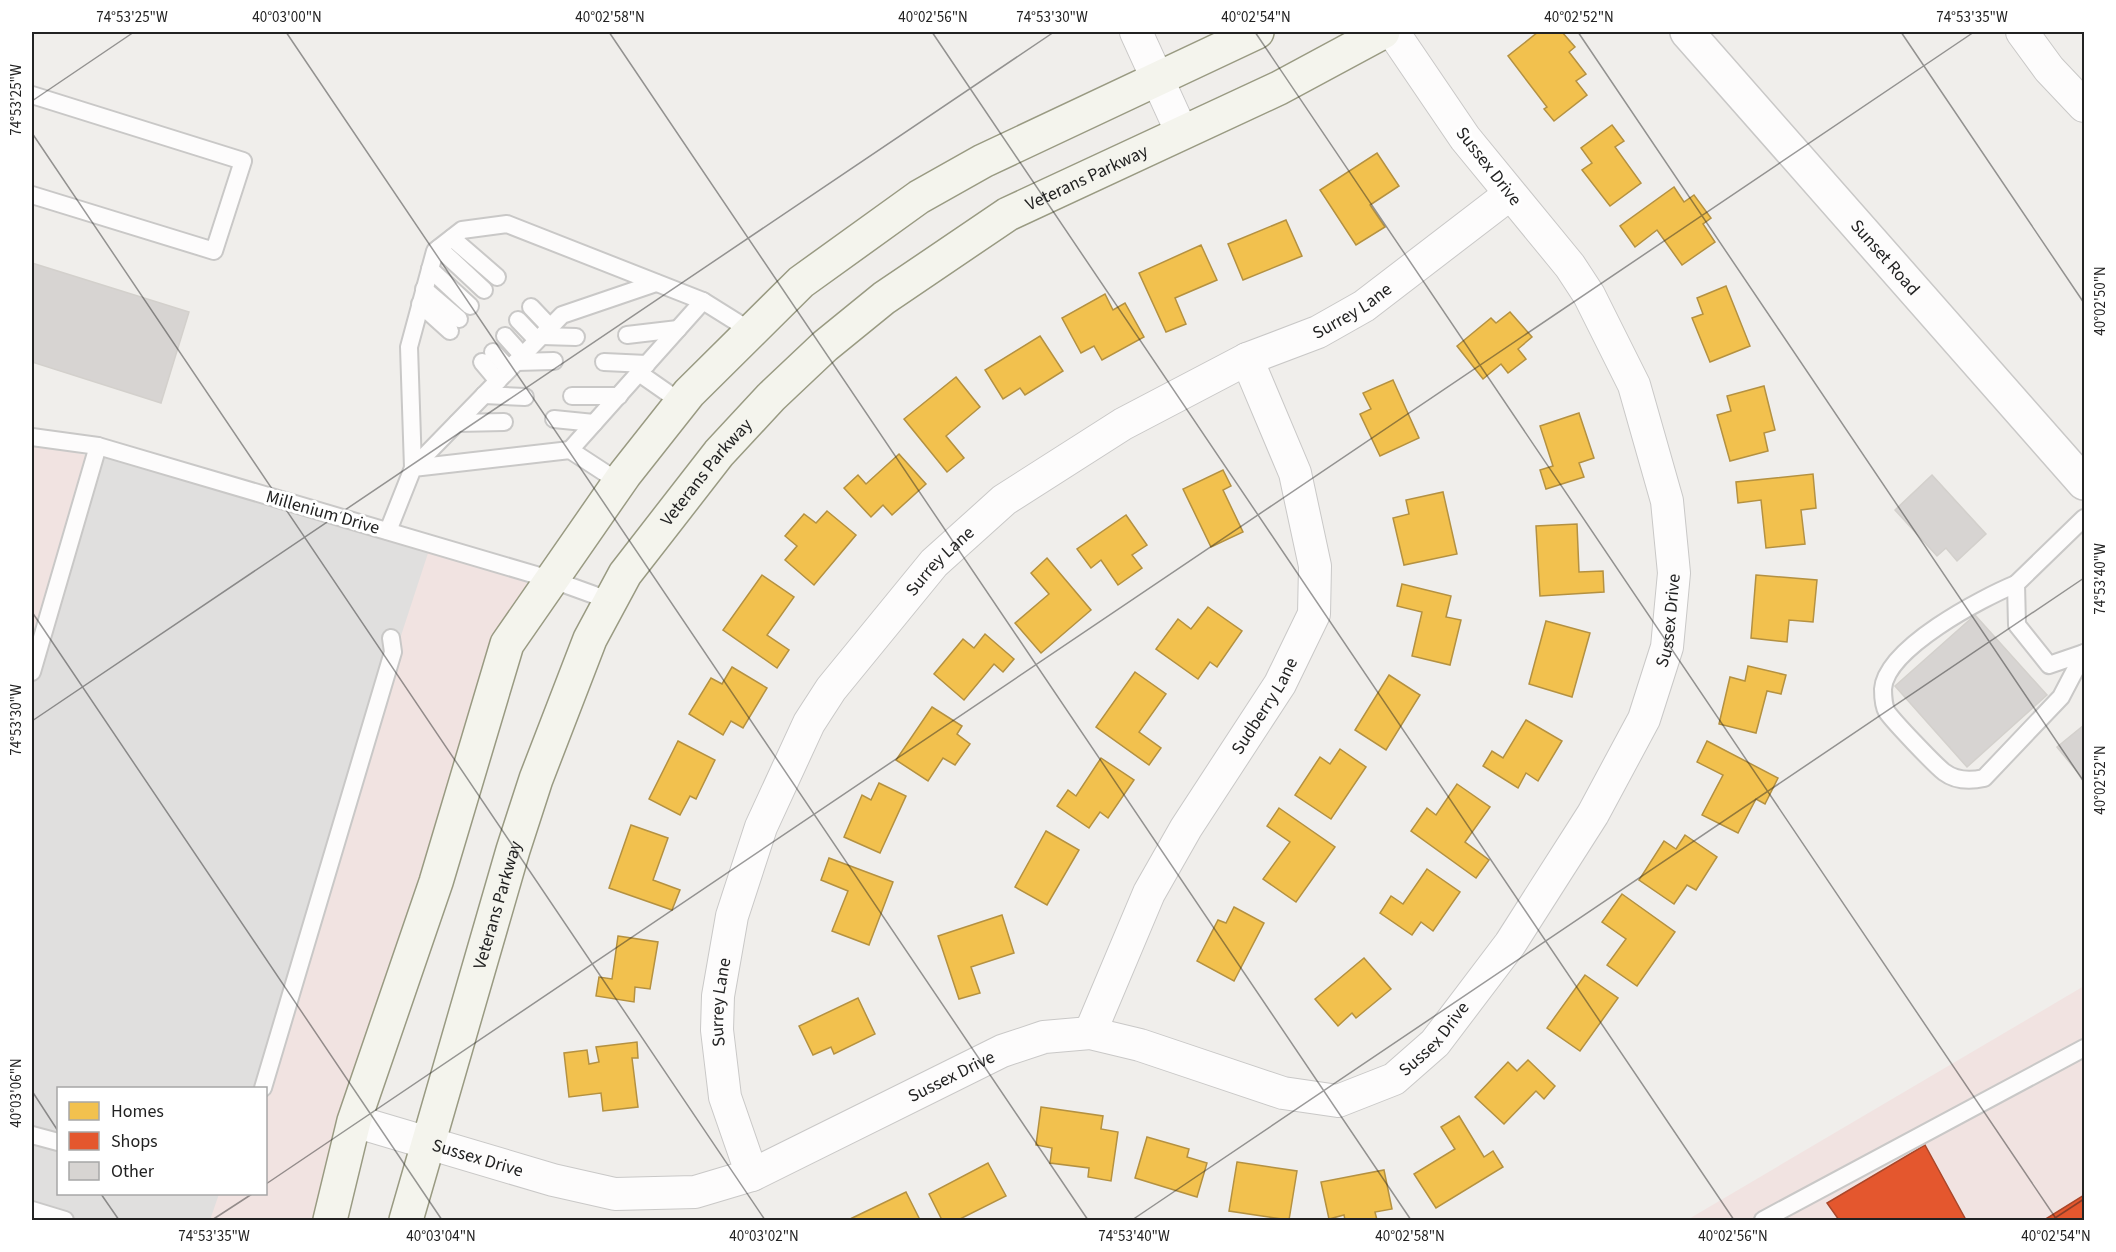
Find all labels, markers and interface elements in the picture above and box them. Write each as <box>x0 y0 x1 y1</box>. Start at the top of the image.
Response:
text: 74°53'25"W <box>96 7 168 28</box>
text: 40°03'00"N <box>252 7 322 28</box>
text: 40°02'58"N <box>575 7 645 28</box>
text: 40°02'56"N <box>898 7 968 28</box>
text: 74°53'30"W <box>1016 7 1088 28</box>
text: 40°02'54"N <box>1221 7 1291 28</box>
text: 40°02'52"N <box>1544 7 1614 28</box>
text: 74°53'35"W <box>1936 7 2008 28</box>
text: 74°53'25"W <box>6 64 27 136</box>
street label: Sussex Drive <box>1450 122 1527 211</box>
street label: Veterans Parkway <box>1021 138 1153 217</box>
street label: Sunset Road <box>1844 214 1925 301</box>
text: 40°02'50"N <box>2090 266 2111 336</box>
street label: Surrey Lane <box>1308 277 1397 346</box>
street label: Veterans Parkway <box>655 413 758 531</box>
street label: Millenium Drive <box>263 484 383 541</box>
street label: Surrey Lane <box>900 521 980 602</box>
text: 74°53'40"W <box>2090 543 2111 615</box>
street label: Sussex Drive <box>1649 573 1687 671</box>
street label: Sudberry Lane <box>1225 653 1304 759</box>
text: 74°53'30"W <box>6 684 27 756</box>
text: 40°02'52"N <box>2090 745 2111 815</box>
street label: Veterans Parkway <box>467 837 528 972</box>
street label: Surrey Lane <box>705 956 737 1048</box>
street label: Sussex Drive <box>1393 996 1475 1082</box>
street label: Sussex Drive <box>904 1045 999 1109</box>
text: 40°03'06"N <box>6 1058 27 1128</box>
legend <box>57 1087 267 1195</box>
text: Homes <box>111 1099 164 1124</box>
text: Shops <box>111 1129 158 1154</box>
street label: Sussex Drive <box>429 1133 526 1184</box>
text: Other <box>111 1159 155 1184</box>
text: 74°53'35"W <box>178 1226 250 1247</box>
text: 40°03'04"N <box>406 1226 476 1247</box>
text: 40°03'02"N <box>729 1226 799 1247</box>
text: 74°53'40"W <box>1098 1226 1170 1247</box>
text: 40°02'58"N <box>1375 1226 1445 1247</box>
text: 40°02'56"N <box>1698 1226 1768 1247</box>
text: 40°02'54"N <box>2021 1226 2091 1247</box>

